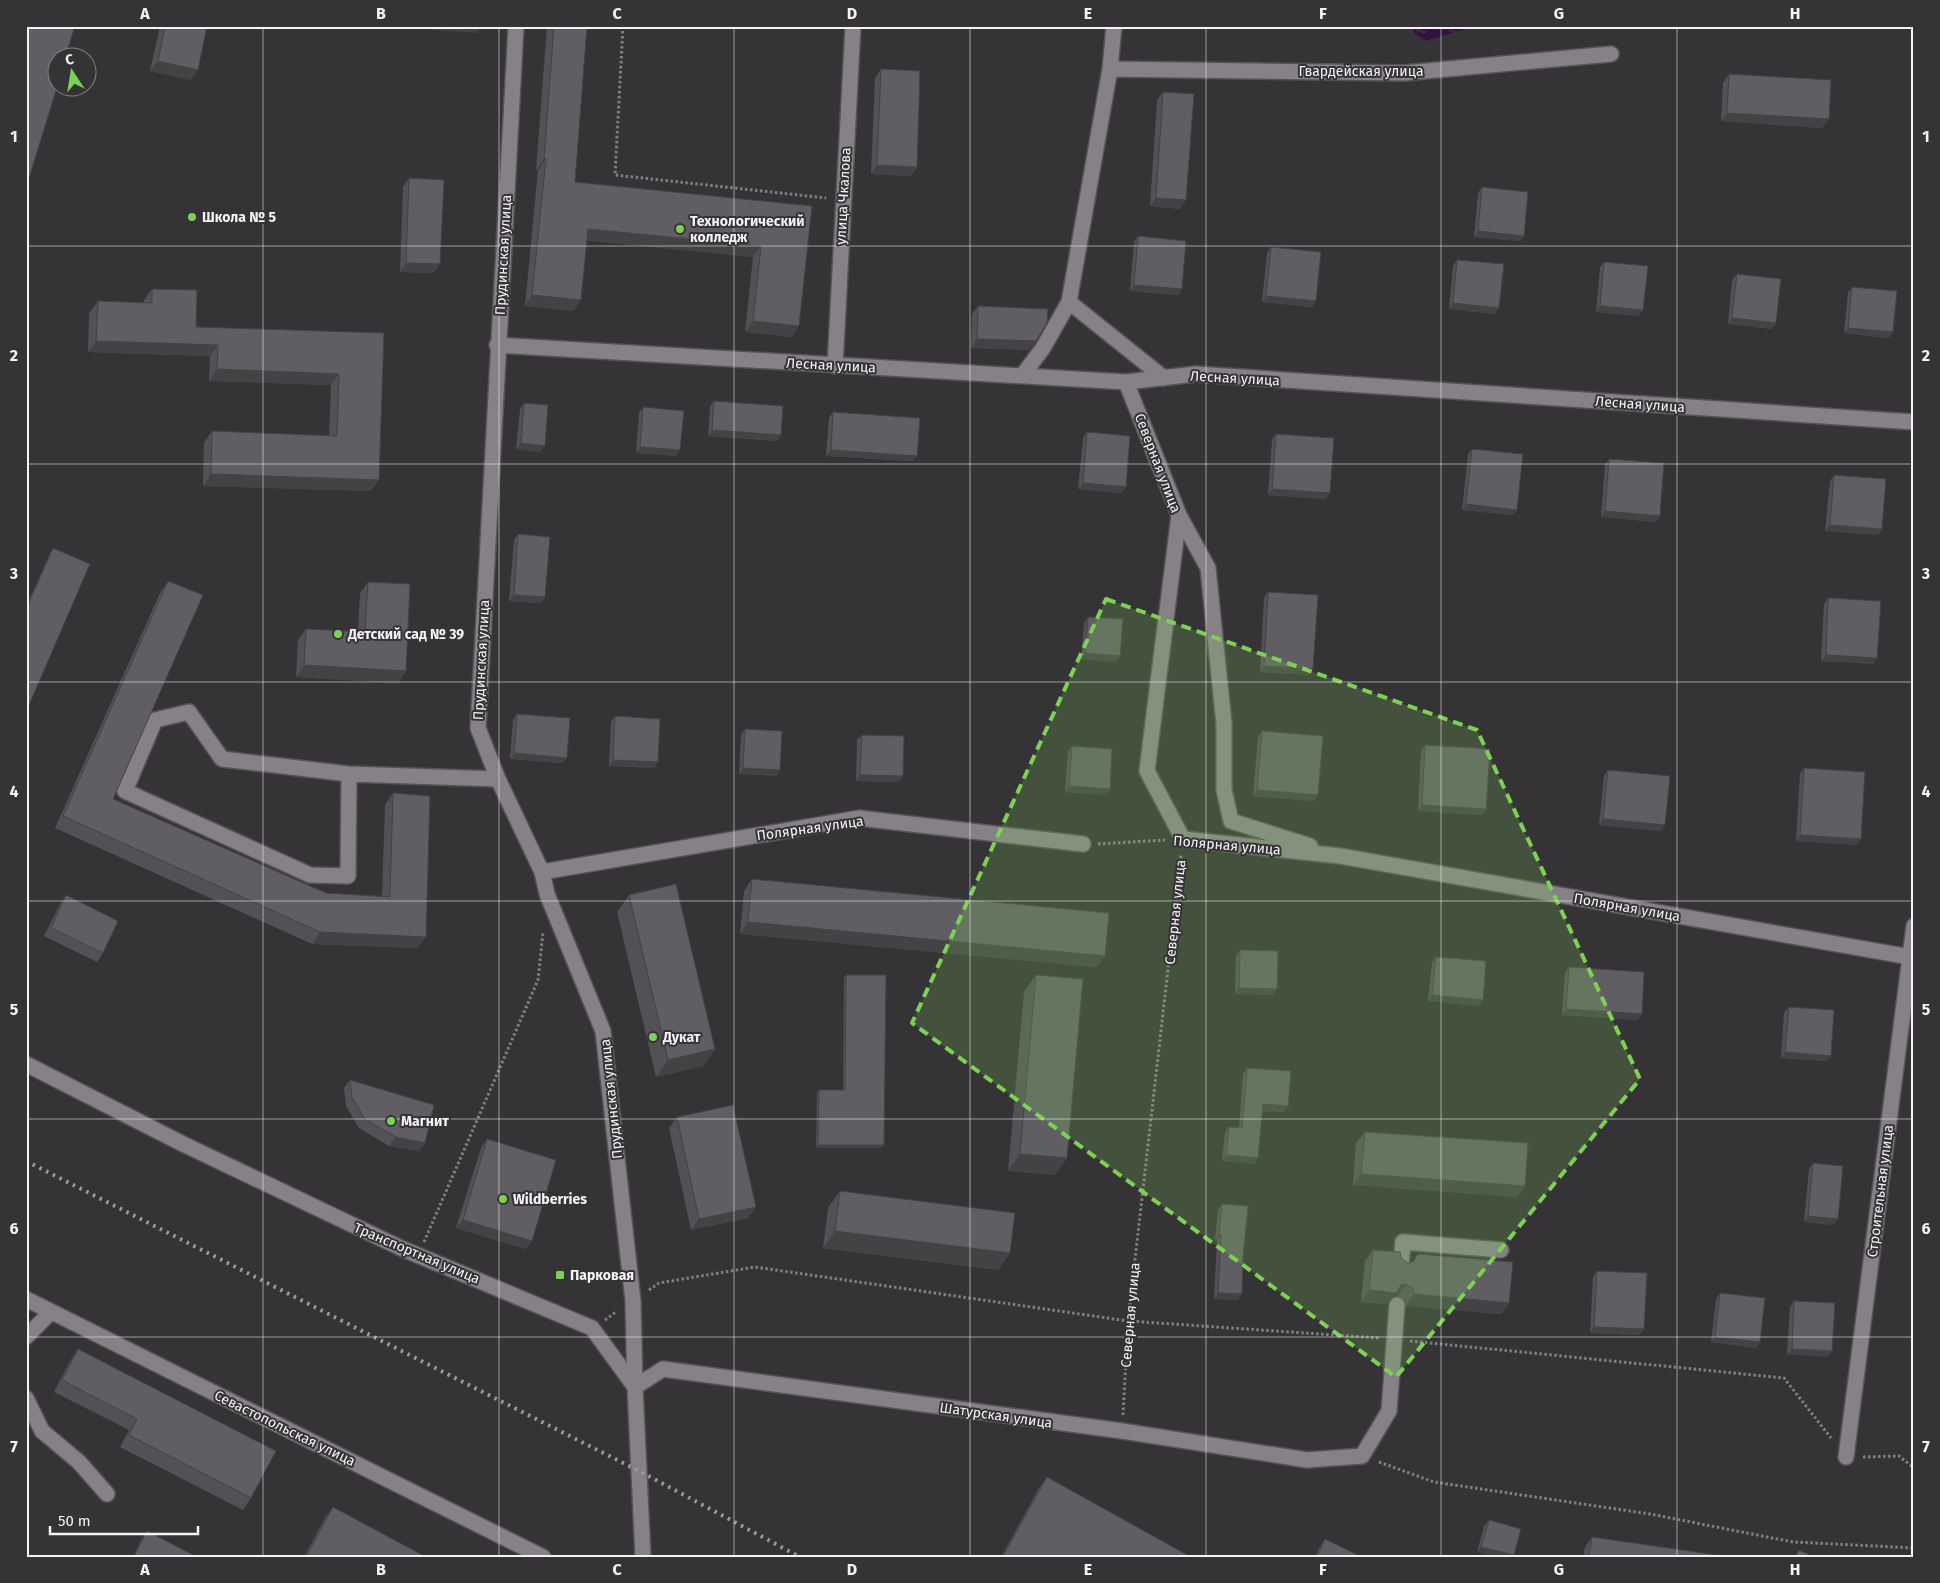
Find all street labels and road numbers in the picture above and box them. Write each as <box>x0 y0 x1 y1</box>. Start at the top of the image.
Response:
street label: Гвардейская улица <box>1298 63 1424 80</box>
street label: улица Чкалова <box>832 147 855 245</box>
street label: Прудинская улица <box>492 194 515 316</box>
street label: Лесная улица <box>786 355 876 376</box>
street label: Лесная улица <box>1190 368 1280 389</box>
street label: Лесная улица <box>1595 393 1685 416</box>
street label: Северная улица <box>1131 411 1184 515</box>
street label: Прудинская улица <box>470 599 493 721</box>
street label: Полярная улица <box>755 813 865 844</box>
street label: Полярная улица <box>1172 832 1281 859</box>
street label: Северная улица <box>1162 859 1189 965</box>
street label: Полярная улица <box>1572 890 1682 925</box>
street label: Прудинская улица <box>597 1038 626 1160</box>
street label: Строительная улица <box>1864 1124 1897 1258</box>
street label: Транспортная улица <box>351 1219 482 1288</box>
street label: Северная улица <box>1117 1262 1144 1368</box>
street label: Севастопольская улица <box>211 1387 358 1470</box>
street label: Шатурская улица <box>938 1399 1053 1432</box>

